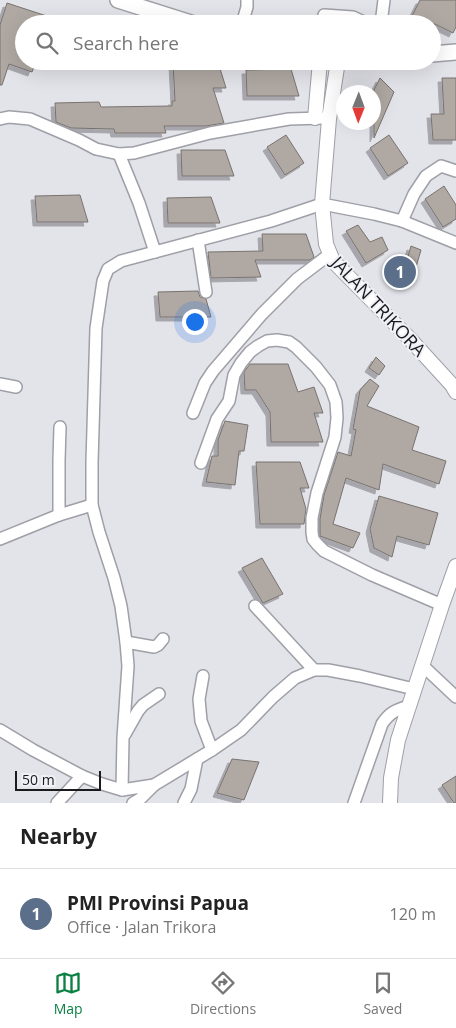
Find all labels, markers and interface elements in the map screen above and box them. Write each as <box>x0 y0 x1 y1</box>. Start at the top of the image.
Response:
search box <box>15 15 441 70</box>
icon: search <box>33 29 61 57</box>
text: Search here <box>73 30 179 56</box>
north arrow <box>336 85 381 130</box>
street label: JALAN TRIKORA <box>325 249 432 362</box>
pin: 1 <box>384 253 416 291</box>
your location <box>182 309 208 335</box>
scale bar <box>15 768 101 791</box>
text: 50 m <box>22 770 55 789</box>
text: Nearby <box>20 822 97 850</box>
text: PMI Provinsi Papua <box>67 890 249 916</box>
text: 1 <box>31 903 41 925</box>
text: 120 m <box>390 903 436 925</box>
text: Office · Jalan Trikora <box>67 916 216 938</box>
tab: Map <box>54 969 83 1018</box>
tab: Directions <box>190 969 256 1018</box>
tab: Saved <box>363 969 402 1018</box>

